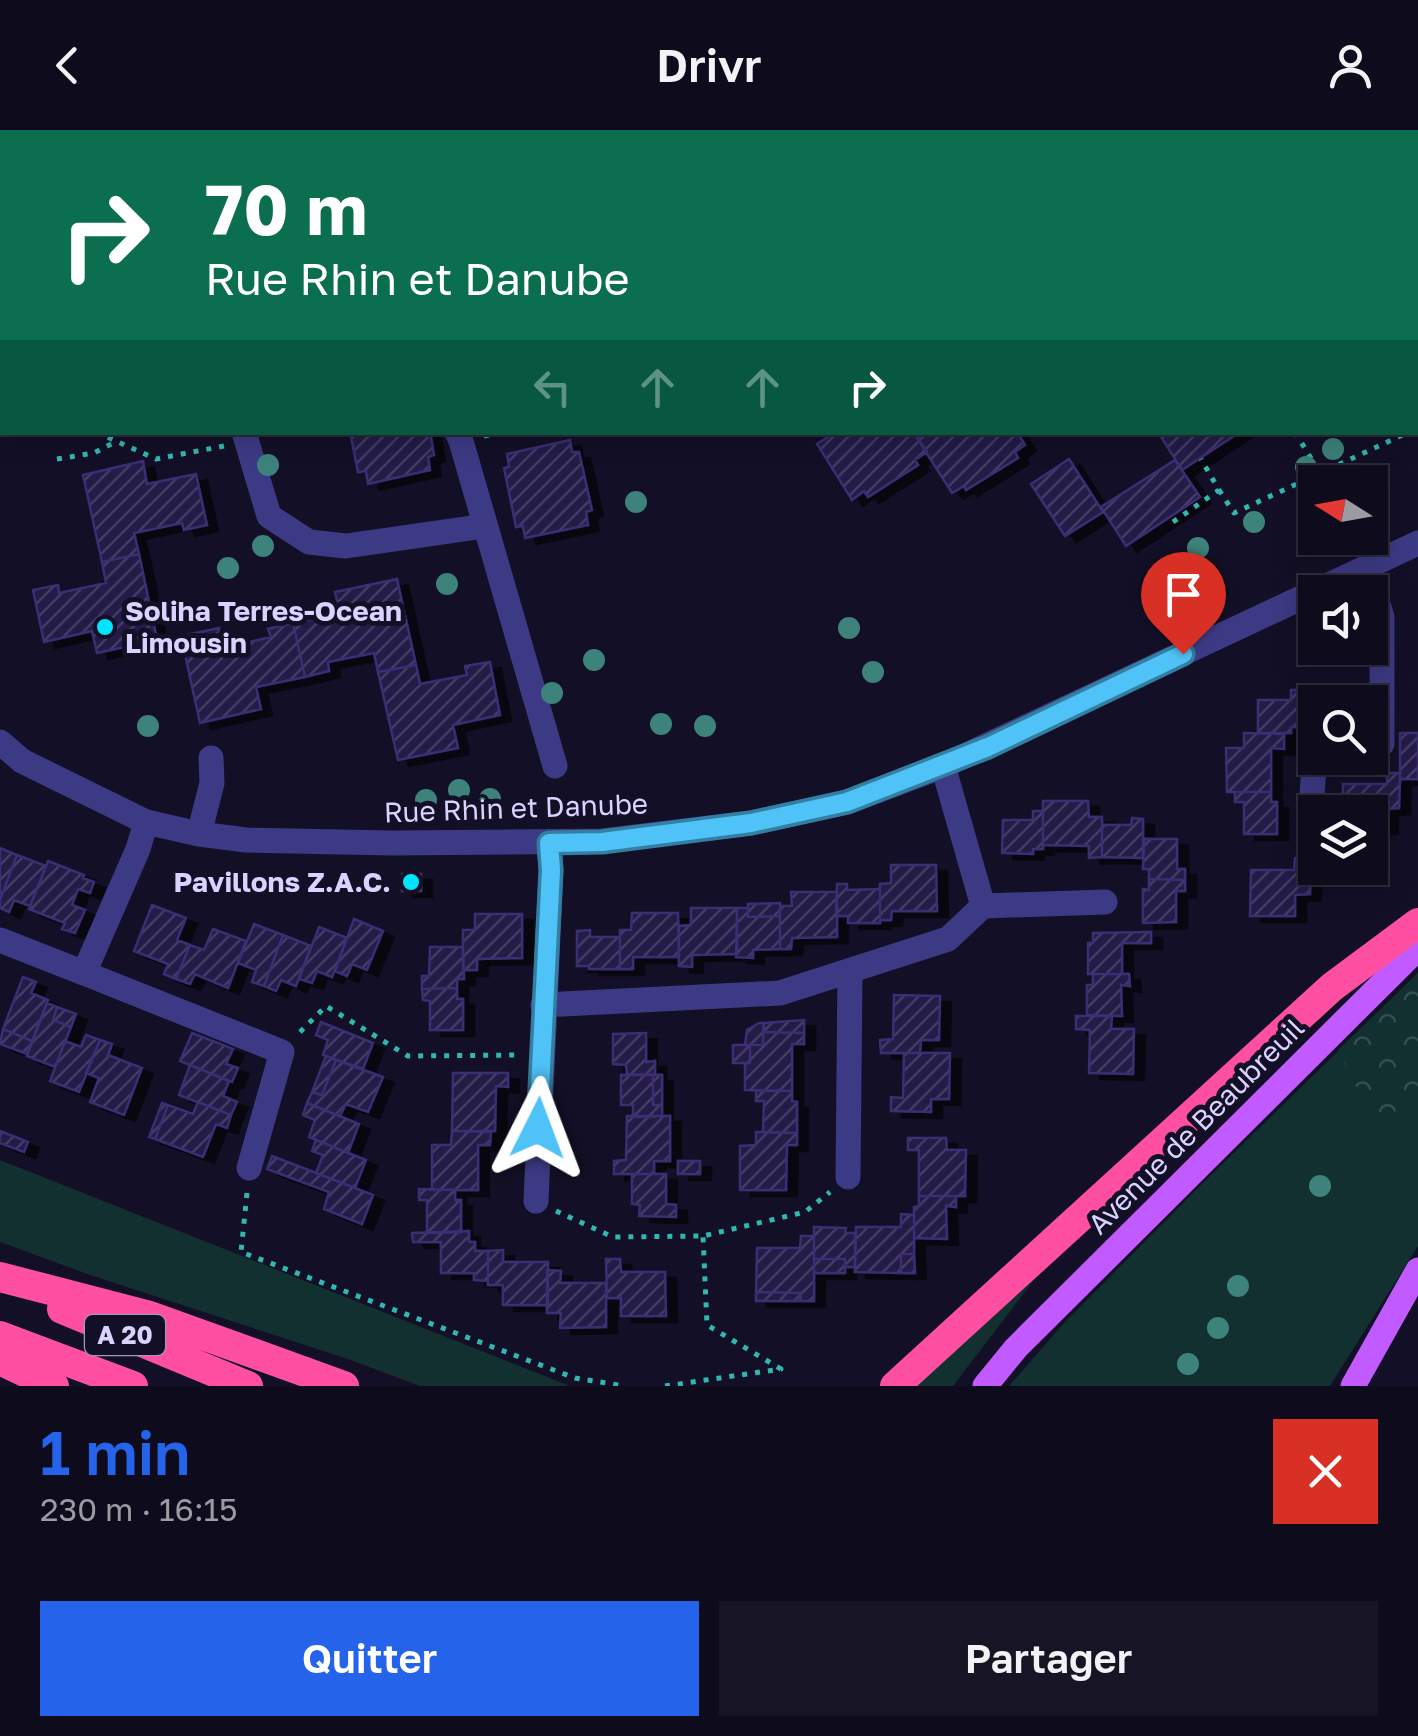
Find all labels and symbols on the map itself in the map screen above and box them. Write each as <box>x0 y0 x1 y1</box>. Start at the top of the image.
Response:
north arrow <box>1298 465 1388 555</box>
pin <box>1141 552 1226 655</box>
place label: Soliha Terres-Ocean Limousin <box>125 594 402 659</box>
marker: Soliha Terres-Ocean Limousin <box>94 616 116 638</box>
street label: Rue Rhin et Danube <box>383 786 649 829</box>
place label: Pavillons Z.A.C. <box>173 865 391 898</box>
marker: Pavillons Z.A.C. <box>400 871 422 893</box>
street label: Avenue de Beaubreuil <box>1081 1011 1310 1240</box>
position arrow <box>486 1076 590 1180</box>
road number: A 20 <box>85 1315 165 1355</box>

